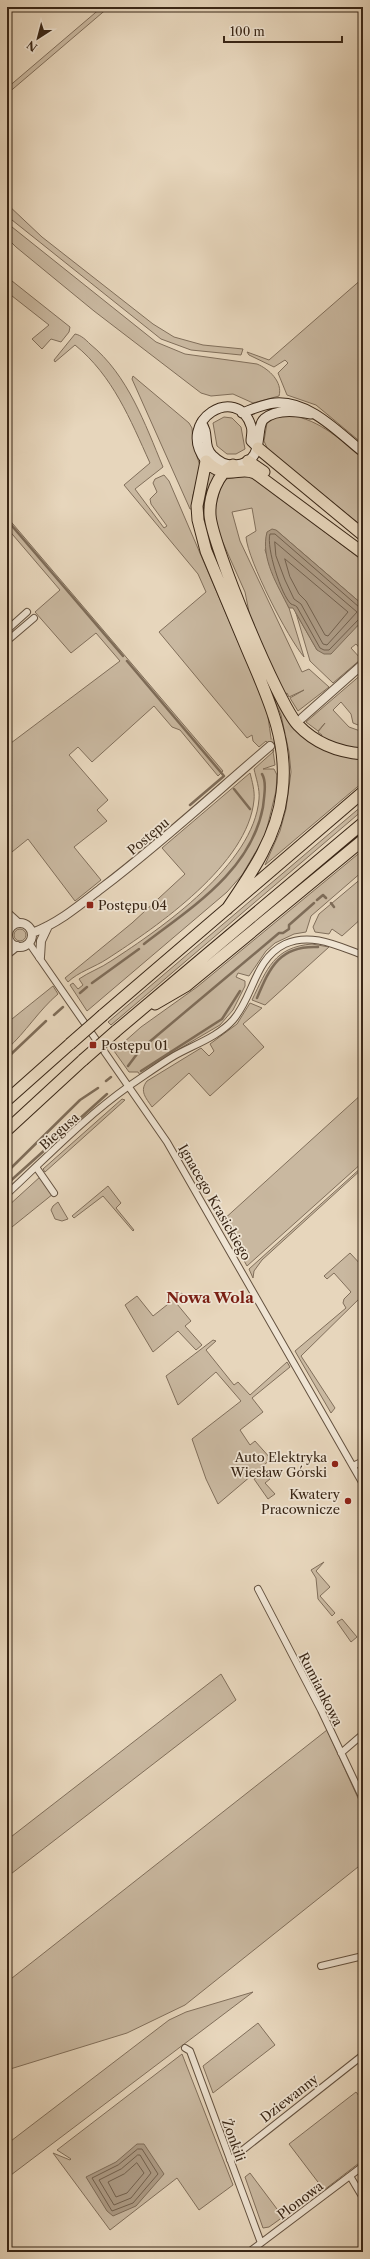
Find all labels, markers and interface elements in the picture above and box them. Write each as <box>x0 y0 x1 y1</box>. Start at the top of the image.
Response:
north arrow <box>18 18 58 58</box>
scale bar <box>224 18 342 44</box>
text: 100 m <box>230 24 265 39</box>
text: N <box>24 37 40 55</box>
street label: Postępu <box>124 814 172 858</box>
place label: Postępu 04 <box>98 897 167 913</box>
marker: Postępu 04 <box>85 900 95 910</box>
place label: Postępu 01 <box>101 1037 168 1053</box>
marker: Postępu 01 <box>88 1040 98 1050</box>
street label: Biegusa <box>36 1109 82 1153</box>
street label: Ignacego Krasickiego <box>175 1141 255 1263</box>
district label: Nowa Wola <box>166 1288 254 1307</box>
place label: Auto Elektryka Wiesław Górski <box>230 1449 327 1480</box>
marker: Auto Elektryka Wiesław Górski <box>330 1459 340 1469</box>
place label: Kwatery Pracownicze <box>261 1486 341 1517</box>
marker: Kwatery Pracownicze <box>343 1496 353 1506</box>
street label: Rumiankowa <box>296 1650 346 1729</box>
street label: Dziewanny <box>257 2070 322 2125</box>
street label: Żonkili <box>219 2117 249 2164</box>
street label: Plonowa <box>274 2177 326 2222</box>

